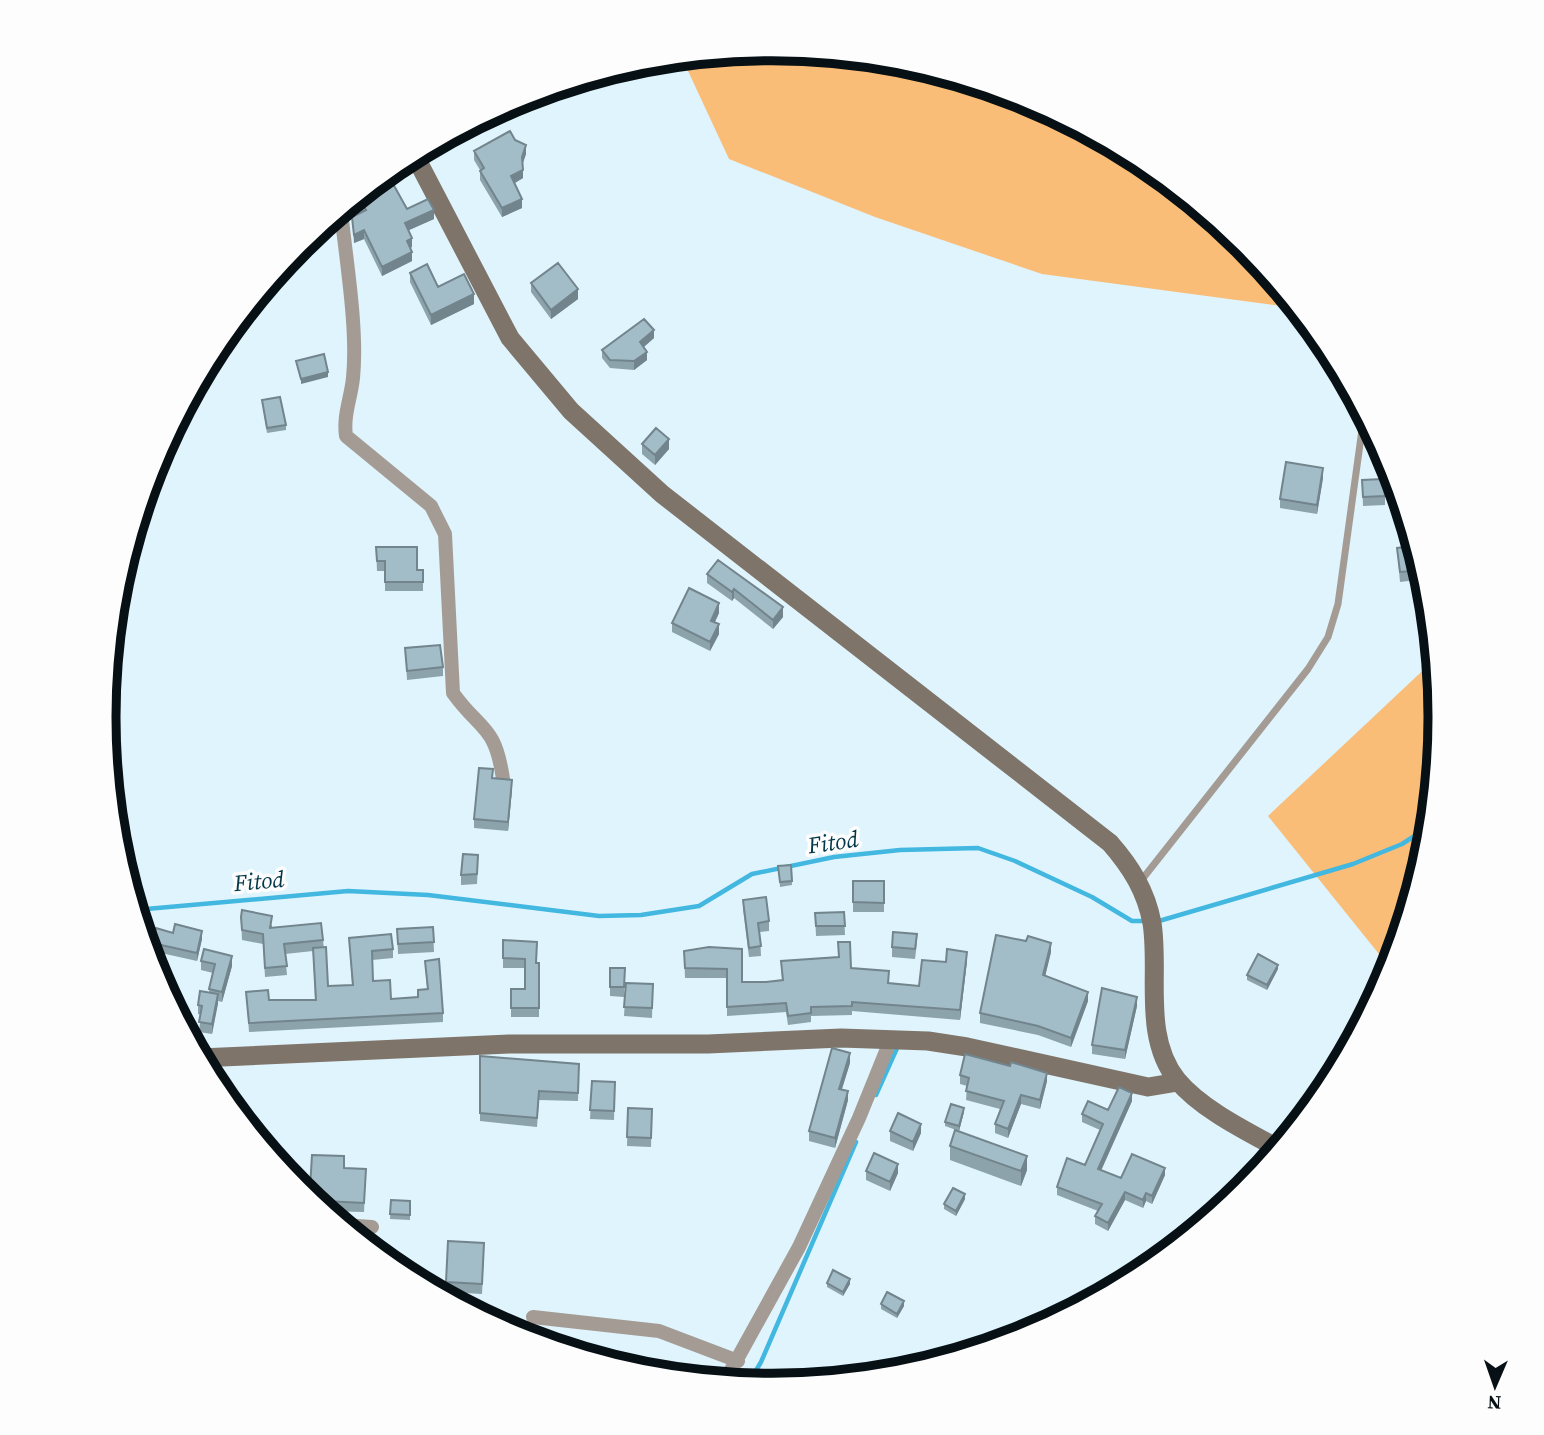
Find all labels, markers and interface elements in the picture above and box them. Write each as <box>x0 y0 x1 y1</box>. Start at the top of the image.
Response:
water label: Fitod <box>805 823 860 861</box>
water label: Fitod <box>231 863 286 899</box>
north arrow <box>1460 1351 1530 1421</box>
text: N <box>1487 1390 1502 1416</box>

